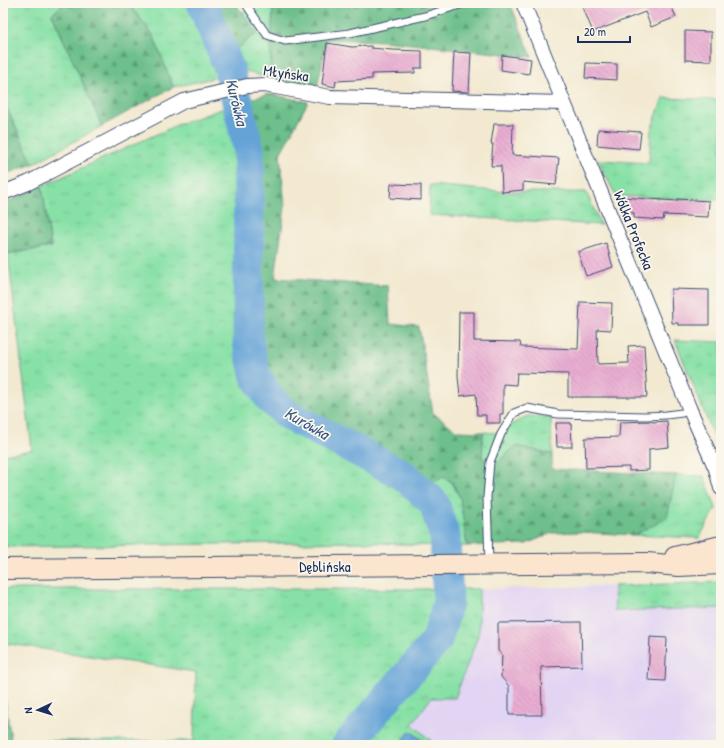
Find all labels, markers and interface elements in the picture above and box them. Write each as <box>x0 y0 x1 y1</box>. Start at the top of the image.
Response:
scale bar <box>578 18 630 44</box>
text: 20 m <box>584 23 606 40</box>
street label: Młyńska <box>262 59 310 87</box>
water label: Kurówka <box>221 76 254 129</box>
street label: Wólka Profecka <box>609 188 659 273</box>
water label: Kurówka <box>281 402 335 445</box>
street label: Dęblińska <box>299 556 351 577</box>
north arrow <box>18 690 58 730</box>
text: N <box>21 707 35 714</box>

